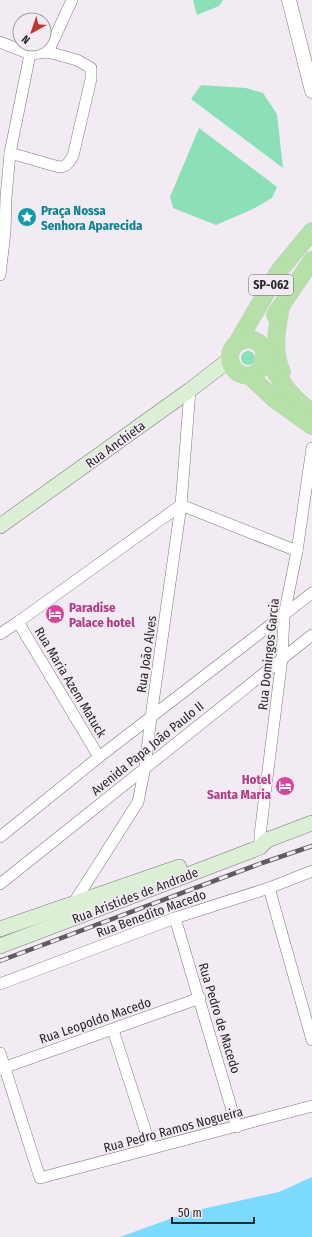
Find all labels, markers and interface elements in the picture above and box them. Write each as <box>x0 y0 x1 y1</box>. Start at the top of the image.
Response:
north arrow <box>12 12 52 52</box>
text: N <box>19 32 33 46</box>
place label: Praça Nossa Senhora Aparecida <box>41 203 143 233</box>
place icon: Praça Nossa Senhora Aparecida <box>16 206 38 228</box>
road number: SP-062 <box>249 275 293 295</box>
street label: Rua Anchieta <box>83 418 148 471</box>
street label: Rua Domingos Garcia <box>255 597 282 711</box>
place label: Paradise Palace hotel <box>69 600 135 630</box>
hotel icon: Paradise Palace hotel <box>44 603 66 625</box>
street label: Rua João Alves <box>134 614 159 694</box>
street label: Rua Maria Azem Matuck <box>32 624 110 741</box>
street label: Avenida Papa João Paulo II <box>88 698 206 798</box>
place label: Hotel Santa Maria <box>207 772 272 802</box>
hotel icon: Hotel Santa Maria <box>274 775 296 797</box>
street label: Rua Aristides de Andrade <box>70 864 200 926</box>
street label: Rua Benedito Macedo <box>94 887 208 940</box>
street label: Rua Pedro de Macedo <box>196 961 244 1075</box>
street label: Rua Leopoldo Macedo <box>37 994 153 1047</box>
street label: Rua Pedro Ramos Nogueira <box>102 1104 244 1155</box>
scale bar <box>172 1199 254 1225</box>
text: 50 m <box>178 1206 202 1220</box>

